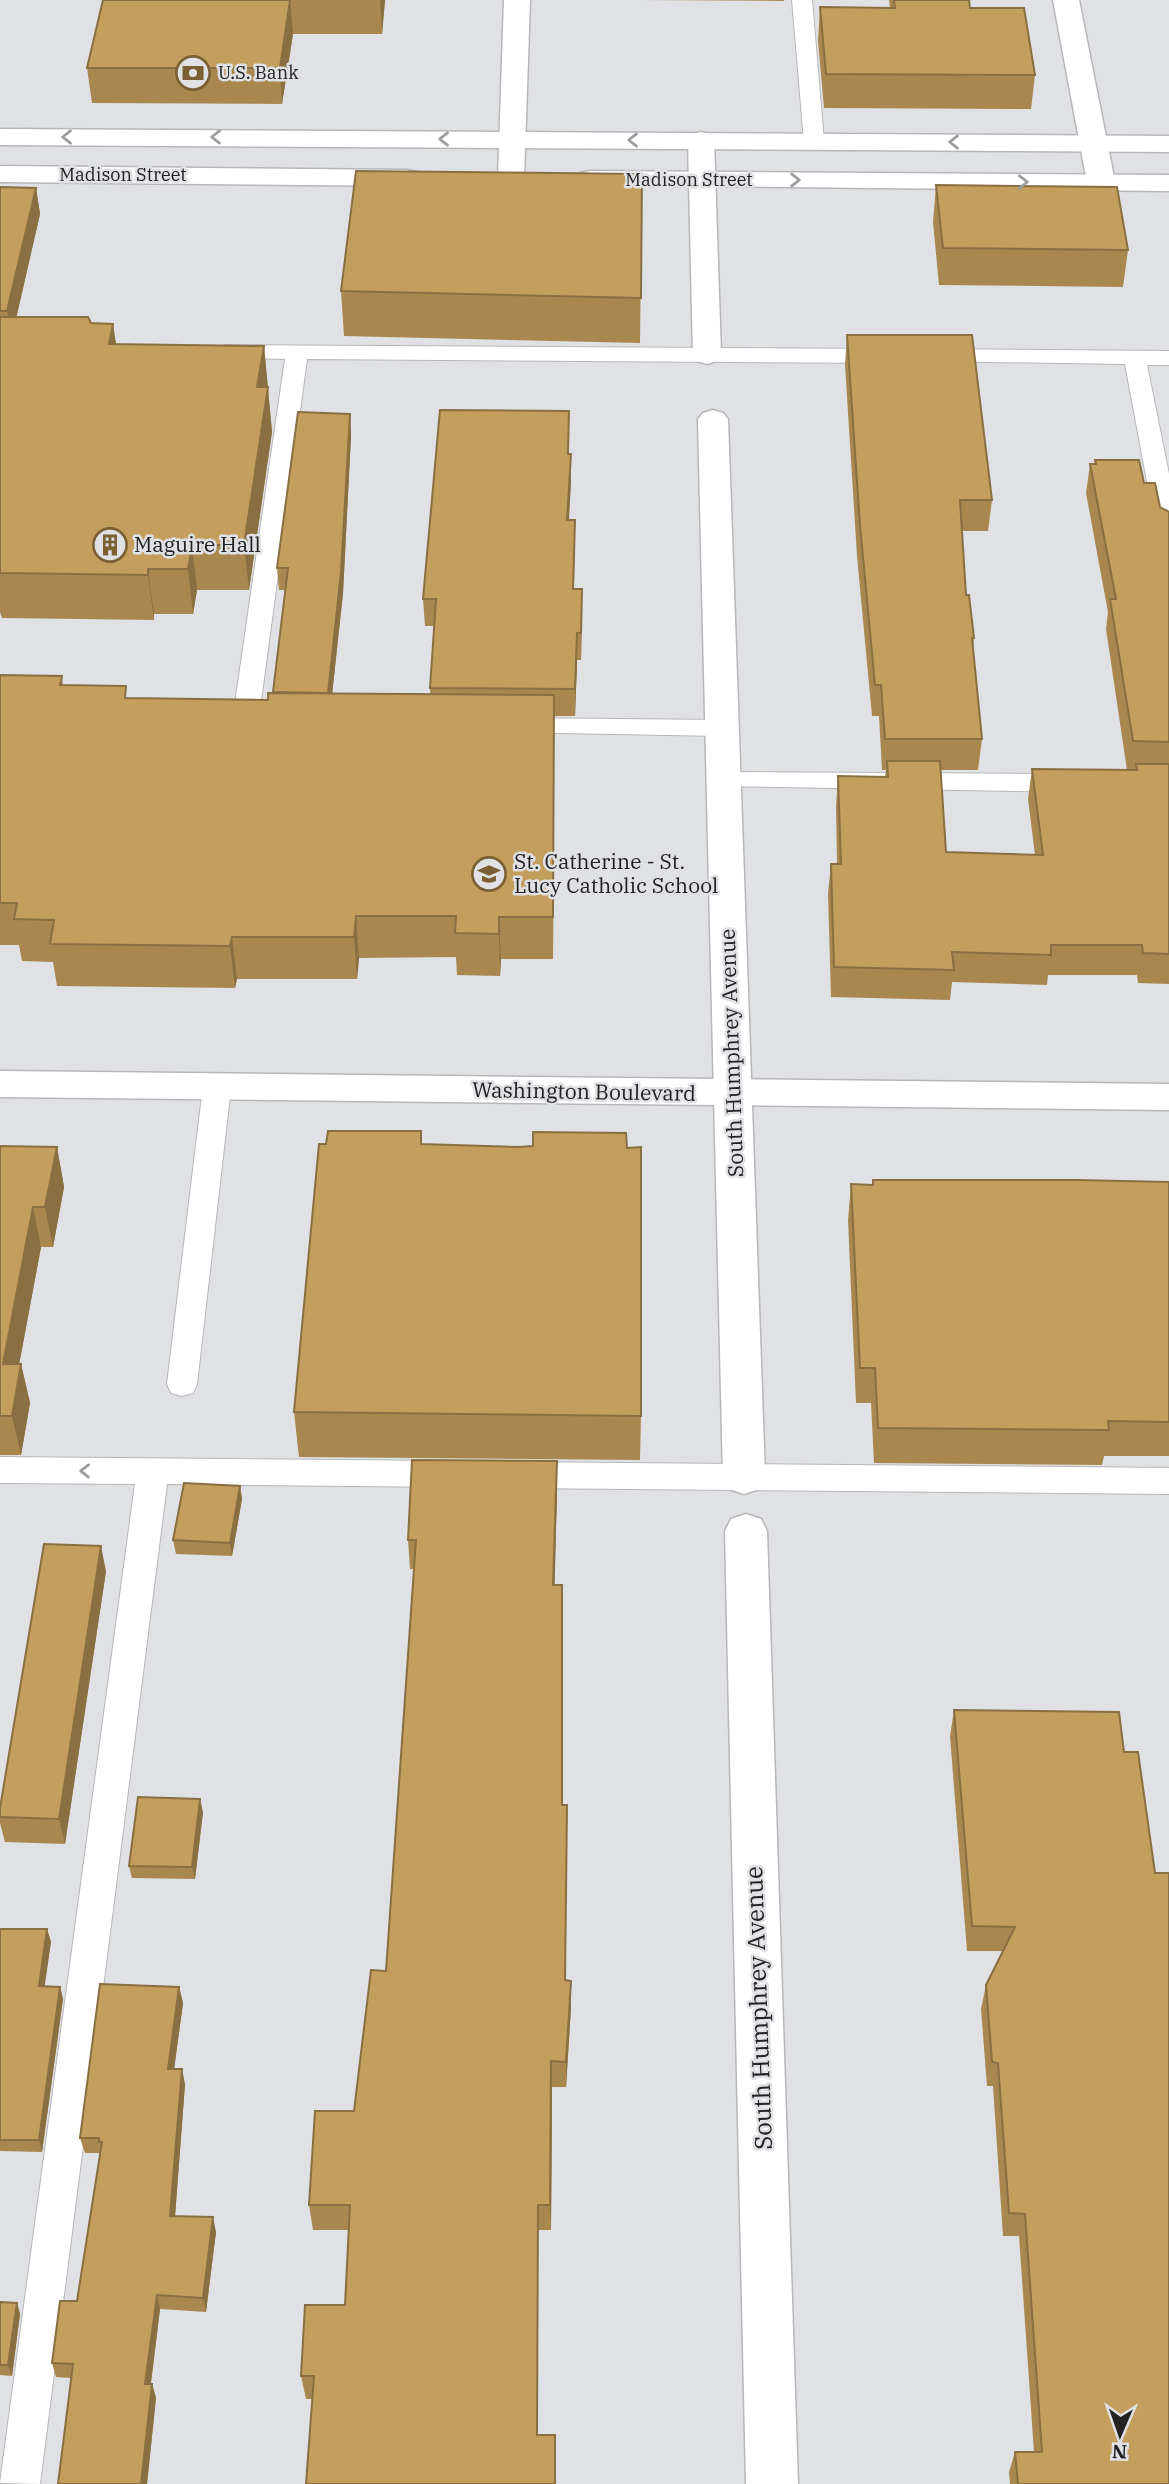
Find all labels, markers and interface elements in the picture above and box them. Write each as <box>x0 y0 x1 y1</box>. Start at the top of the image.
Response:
bank icon: U.S. Bank <box>174 54 212 92</box>
place label: U.S. Bank <box>218 61 299 84</box>
one-way arrow <box>62 129 72 145</box>
one-way arrow <box>211 129 221 145</box>
one-way arrow <box>438 131 449 147</box>
one-way arrow <box>627 132 638 148</box>
one-way arrow <box>948 134 959 150</box>
street label: Madison Street <box>59 163 187 186</box>
street label: Madison Street <box>625 168 753 191</box>
one-way arrow <box>790 172 801 188</box>
one-way arrow <box>1018 174 1028 190</box>
building icon: Maguire Hall <box>91 526 129 564</box>
place label: Maguire Hall <box>134 530 261 558</box>
place label: St. Catherine - St. Lucy Catholic School <box>514 847 718 899</box>
school or university icon: St. Catherine - St. Lucy Catholic School <box>470 855 508 893</box>
street label: South Humphrey Avenue <box>713 928 749 1178</box>
street label: Washington Boulevard <box>472 1075 696 1107</box>
one-way arrow <box>79 1463 89 1479</box>
street label: South Humphrey Avenue <box>737 1866 779 2150</box>
north arrow <box>1085 2400 1155 2470</box>
text: N <box>1111 2440 1127 2464</box>

